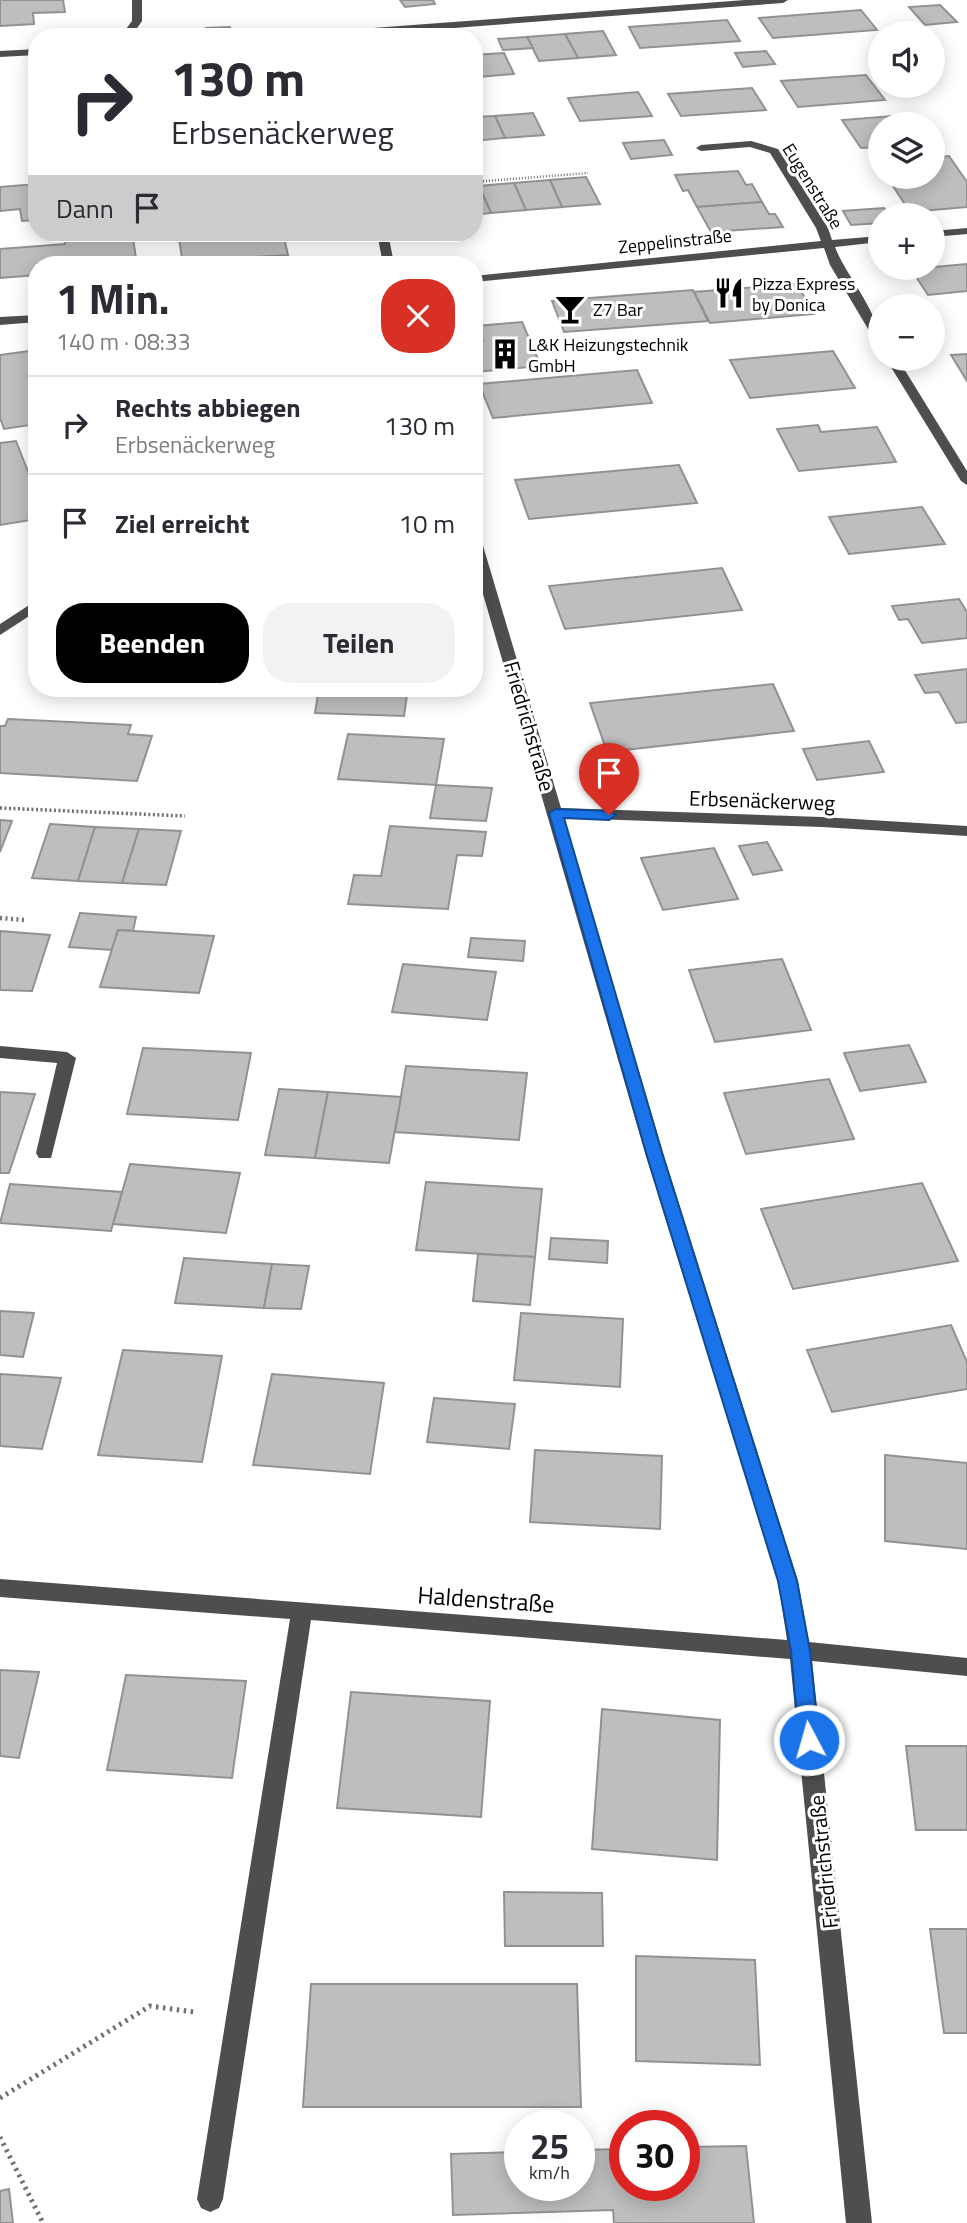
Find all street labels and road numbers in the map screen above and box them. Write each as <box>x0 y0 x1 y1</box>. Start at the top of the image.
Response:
street label: Eugenstraße <box>776 138 850 234</box>
street label: Zeppelinstraße <box>617 222 733 260</box>
street label: Friedrichstraße <box>496 657 564 795</box>
street label: Erbsenäckerweg <box>688 781 836 819</box>
street label: Haldenstraße <box>416 1576 556 1622</box>
street label: Friedrichstraße <box>800 1794 846 1930</box>

